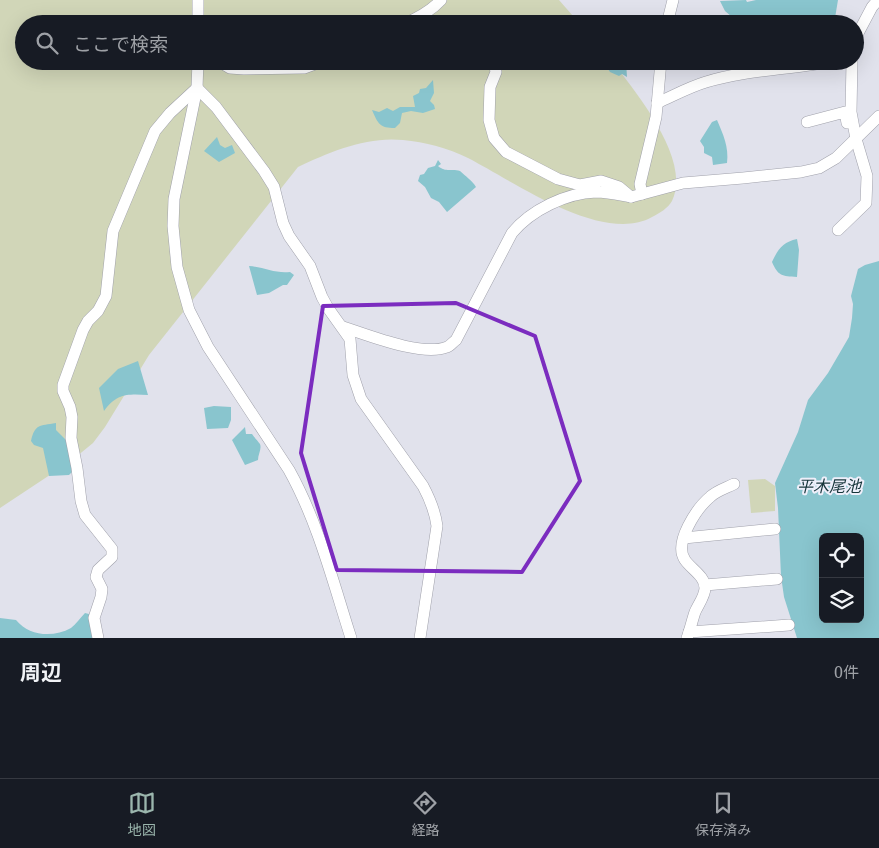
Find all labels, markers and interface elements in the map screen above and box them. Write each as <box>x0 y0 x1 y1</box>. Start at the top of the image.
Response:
search box <box>15 15 864 70</box>
icon: search <box>33 29 61 57</box>
text: ここで検索 <box>73 31 168 57</box>
water label: 平木尾池 <box>797 475 863 497</box>
map controls <box>819 533 864 623</box>
button: locate <box>819 533 864 578</box>
button: layers <box>819 578 864 623</box>
text: 周辺 <box>20 658 62 686</box>
text: 0件 <box>834 661 859 683</box>
tab: 地図 <box>128 789 156 839</box>
tab: 経路 <box>411 789 439 839</box>
tab: 保存済み <box>695 789 751 839</box>

